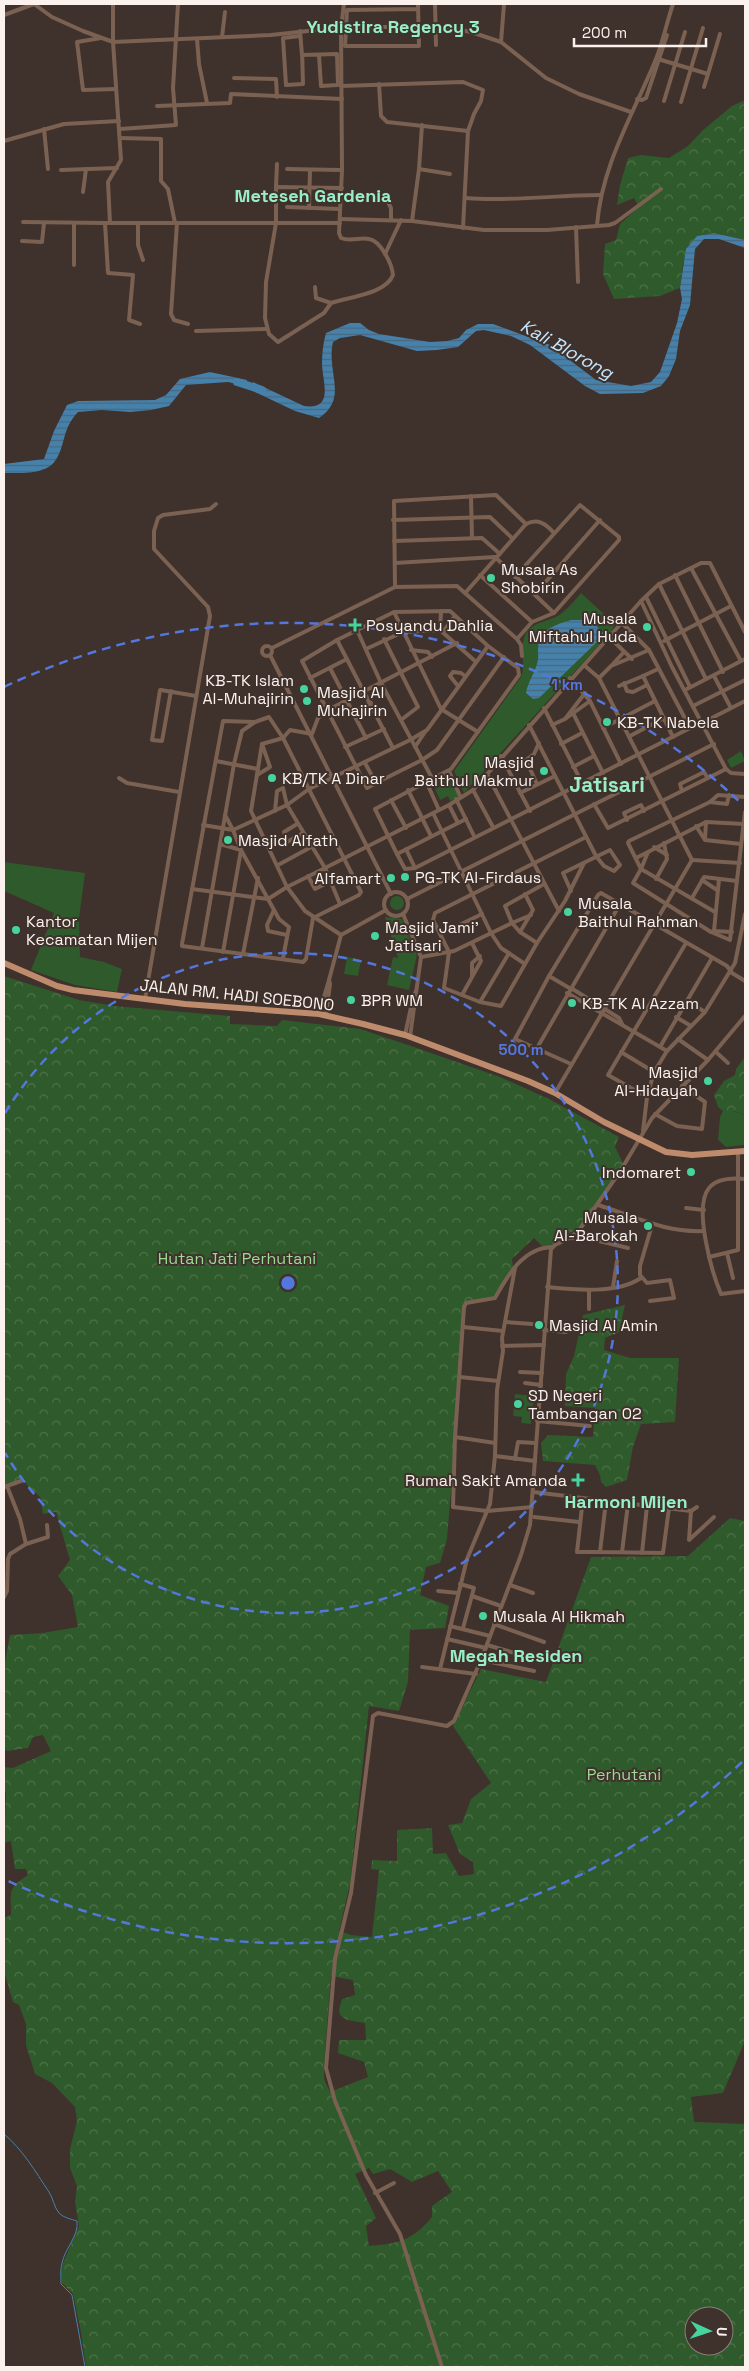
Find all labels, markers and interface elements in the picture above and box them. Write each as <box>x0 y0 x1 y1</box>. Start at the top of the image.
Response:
district label: Yudistira Regency 3 <box>306 15 480 38</box>
scale bar <box>574 15 706 47</box>
text: 200 m <box>582 23 627 42</box>
district label: Meteseh Gardenia <box>235 184 392 207</box>
water label: Kali Blorong <box>517 314 619 385</box>
place label: Musala As Shobirin <box>501 559 578 598</box>
marker: Musala As Shobirin <box>485 572 497 584</box>
place label: Musala Miftahul Huda <box>529 608 637 647</box>
place label: Posyandu Dahlia <box>366 615 493 636</box>
marker: Posyandu Dahlia <box>348 618 362 632</box>
marker: Musala Miftahul Huda <box>641 621 653 633</box>
place label: KB-TK Islam Al-Muhajirin <box>202 670 294 709</box>
text: 1 km <box>551 675 583 694</box>
place label: Masjid Al Muhajirin <box>317 682 387 721</box>
marker: KB-TK Islam Al-Muhajirin <box>298 683 310 695</box>
marker: Masjid Al Muhajirin <box>301 695 313 707</box>
place label: KB-TK Nabela <box>617 712 719 733</box>
marker: KB-TK Nabela <box>601 716 613 728</box>
place label: Masjid Baithul Makmur <box>414 752 534 791</box>
marker: Masjid Baithul Makmur <box>538 765 550 777</box>
place label: KB/TK A Dinar <box>282 768 385 789</box>
district label: Jatisari <box>569 771 645 798</box>
marker: KB/TK A Dinar <box>266 772 278 784</box>
place label: Masjid Alfath <box>238 830 338 851</box>
marker: Masjid Alfath <box>222 834 234 846</box>
place label: PG-TK Al-Firdaus <box>415 867 541 888</box>
place label: Alfamart <box>315 868 381 889</box>
marker: PG-TK Al-Firdaus <box>399 871 411 883</box>
marker: Alfamart <box>385 872 397 884</box>
place label: Musala Baithul Rahman <box>578 893 698 932</box>
marker: Musala Baithul Rahman <box>562 906 574 918</box>
place label: Kantor Kecamatan Mijen <box>26 911 158 950</box>
place label: Masjid Jami' Jatisari <box>385 917 479 956</box>
marker: Kantor Kecamatan Mijen <box>10 924 22 936</box>
marker: Masjid Jami' Jatisari <box>369 930 381 942</box>
street label: JALAN RM. HADI SOEBONO <box>139 974 335 1016</box>
place label: BPR WM <box>361 990 423 1011</box>
place label: KB-TK Al Azzam <box>582 993 699 1014</box>
marker: BPR WM <box>345 994 357 1006</box>
marker: KB-TK Al Azzam <box>566 997 578 1009</box>
text: 500 m <box>498 1040 544 1059</box>
place label: Masjid Al-Hidayah <box>614 1062 698 1101</box>
marker: Masjid Al-Hidayah <box>702 1075 714 1087</box>
place label: Indomaret <box>602 1162 681 1183</box>
marker: Indomaret <box>685 1166 697 1178</box>
place label: Musala Al-Barokah <box>554 1207 638 1246</box>
marker: Musala Al-Barokah <box>642 1220 654 1232</box>
park label: Hutan Jati Perhutani <box>158 1248 316 1269</box>
centre of rings <box>279 1274 297 1292</box>
place label: Masjid Al Amin <box>549 1315 658 1336</box>
marker: Masjid Al Amin <box>533 1319 545 1331</box>
place label: SD Negeri Tambangan 02 <box>528 1385 642 1424</box>
marker: SD Negeri Tambangan 02 <box>512 1398 524 1410</box>
place label: Rumah Sakit Amanda <box>405 1470 567 1491</box>
marker: Rumah Sakit Amanda <box>571 1473 585 1487</box>
district label: Harmoni Mijen <box>564 1490 688 1513</box>
place label: Musala Al Hikmah <box>493 1606 625 1627</box>
marker: Musala Al Hikmah <box>477 1610 489 1622</box>
district label: Megah Residen <box>450 1644 582 1667</box>
park label: Perhutani <box>587 1764 661 1785</box>
north arrow <box>684 2306 734 2356</box>
text: U <box>713 2327 731 2337</box>

